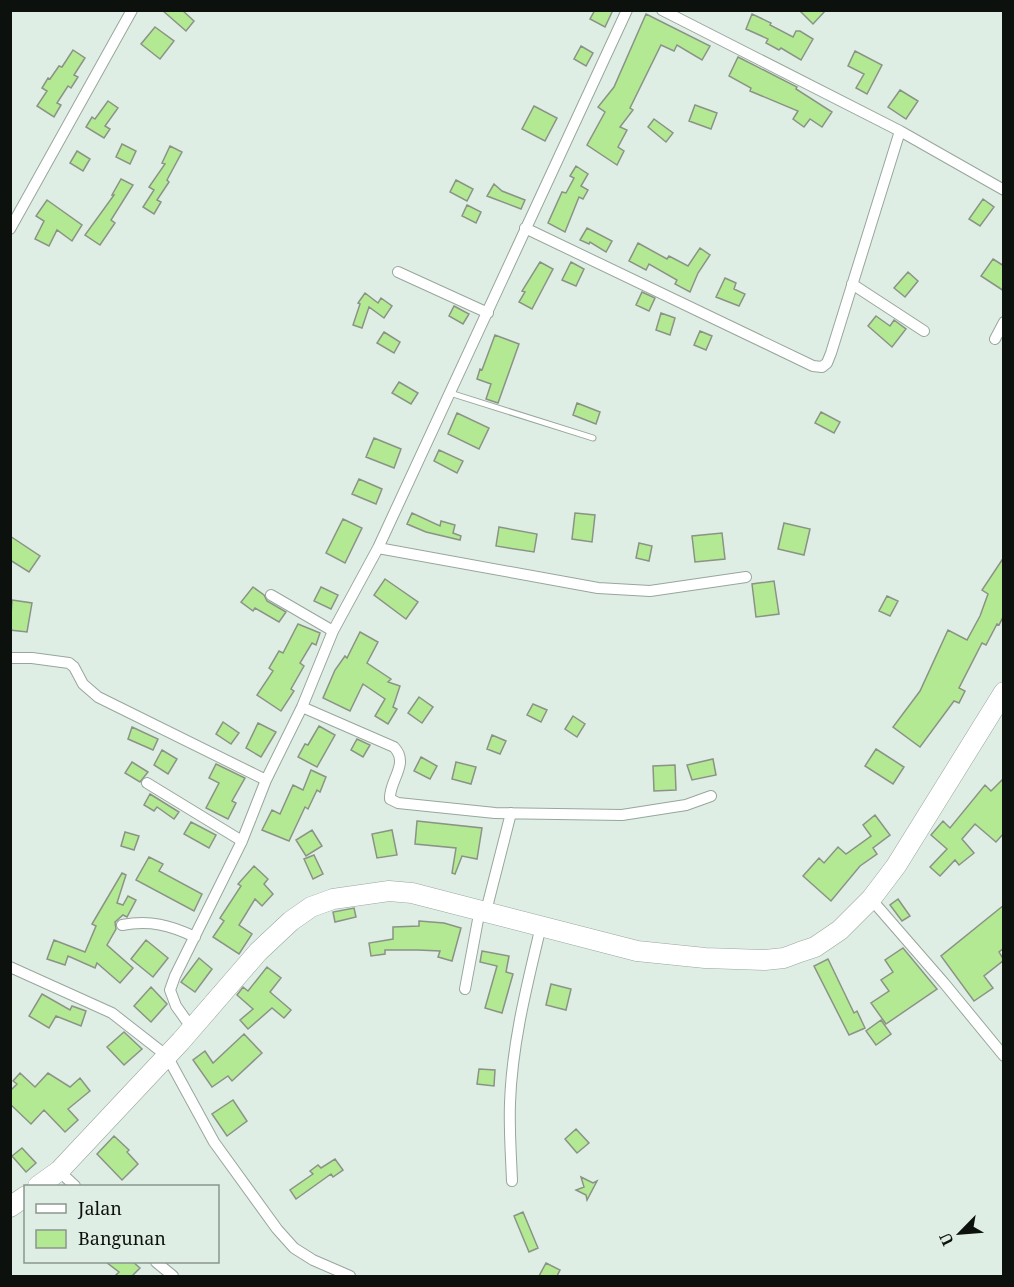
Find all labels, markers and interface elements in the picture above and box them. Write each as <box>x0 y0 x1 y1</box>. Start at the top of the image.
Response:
legend <box>24 1185 219 1263</box>
text: Jalan <box>77 1196 122 1220</box>
north arrow <box>930 1203 990 1263</box>
text: Bangunan <box>78 1226 166 1250</box>
text: U <box>934 1229 959 1249</box>

